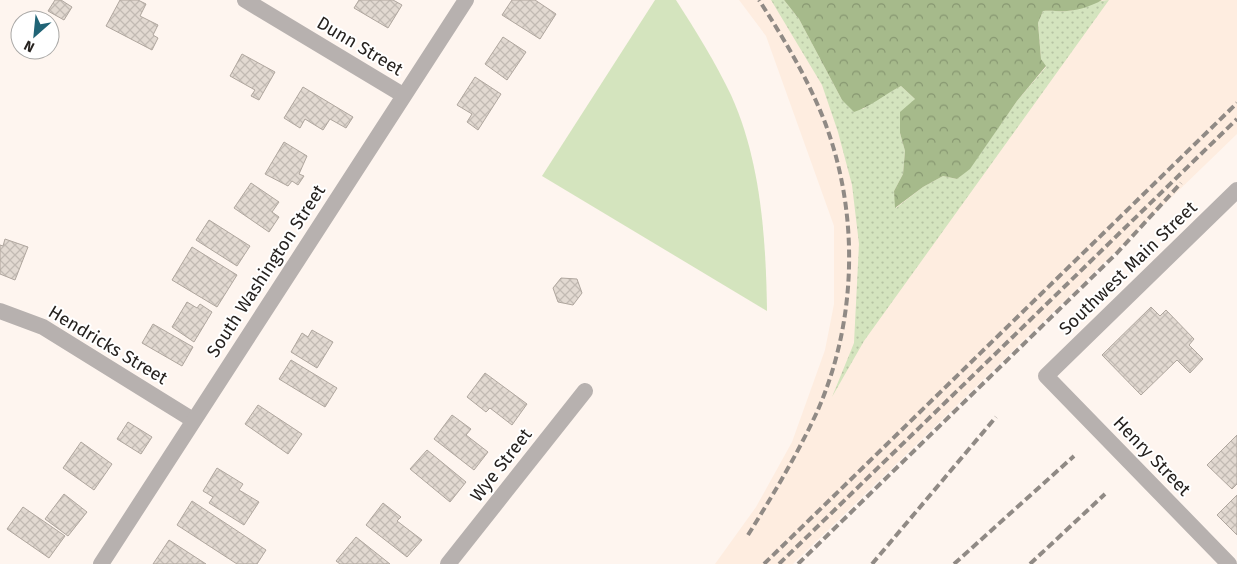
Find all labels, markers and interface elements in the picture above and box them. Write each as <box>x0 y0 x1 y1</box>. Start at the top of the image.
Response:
north arrow <box>10 10 60 60</box>
street label: Dunn Street <box>313 12 408 81</box>
text: N <box>21 36 37 56</box>
street label: South Washington Street <box>202 180 330 361</box>
street label: Southwest Main Street <box>1054 196 1202 340</box>
street label: Hendricks Street <box>44 301 172 389</box>
street label: Henry Street <box>1109 412 1196 501</box>
street label: Wye Street <box>466 424 537 506</box>

